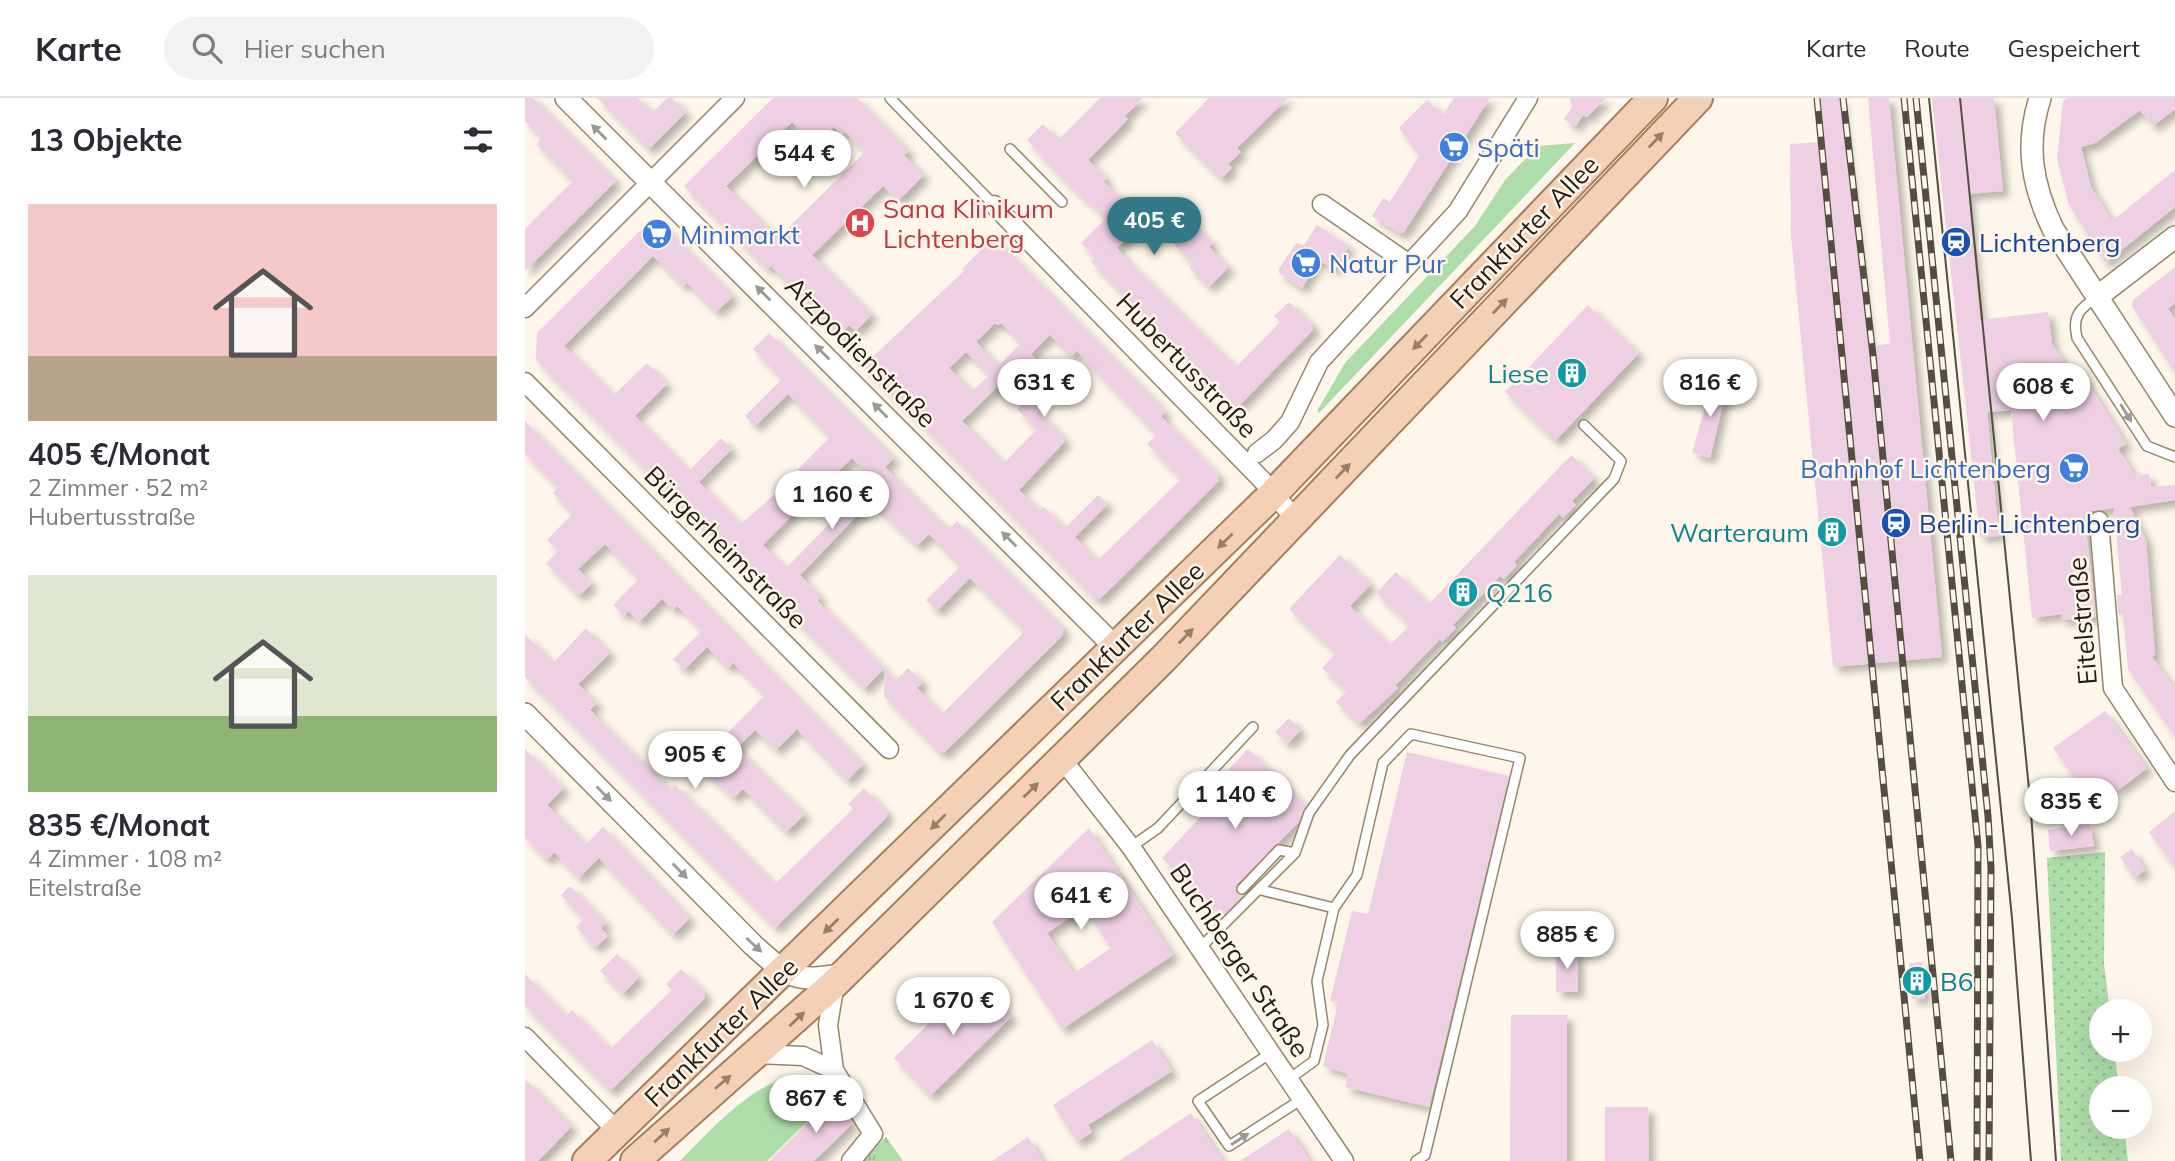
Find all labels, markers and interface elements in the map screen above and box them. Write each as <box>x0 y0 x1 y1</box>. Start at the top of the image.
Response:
search box <box>164 17 654 80</box>
text: Karte <box>35 28 122 69</box>
icon: search <box>188 29 226 67</box>
text: Hier suchen <box>244 32 386 65</box>
text: Karte <box>1806 33 1866 63</box>
text: Route <box>1904 33 1970 63</box>
text: Gespeichert <box>2008 33 2140 63</box>
text: 13 Objekte <box>28 121 182 159</box>
icon: filters <box>459 121 497 159</box>
one-way arrow <box>592 124 608 141</box>
pin: 544 € <box>755 130 853 190</box>
supermarket icon: Späti <box>1437 130 1471 164</box>
place label: Späti <box>1477 131 1540 164</box>
one-way arrow <box>1648 132 1665 149</box>
text: 544 € <box>773 138 835 167</box>
street label: Frankfurter Allee <box>1442 148 1606 316</box>
place label: Sana Klinikum Lichtenberg <box>883 192 1054 255</box>
pin: 405 € <box>1105 198 1203 257</box>
text: 405 € <box>1123 205 1185 234</box>
hospital icon: Sana Klinikum Lichtenberg <box>843 206 877 240</box>
supermarket icon: Minimarkt <box>640 217 674 251</box>
place label: Minimarkt <box>680 218 800 251</box>
station icon: Lichtenberg <box>1939 225 1973 259</box>
place label: Lichtenberg <box>1979 226 2121 259</box>
supermarket icon: Natur Pur <box>1289 246 1323 280</box>
place label: Natur Pur <box>1329 247 1446 280</box>
icon: home <box>200 250 326 376</box>
street label: Atzpodienstraße <box>778 269 944 435</box>
one-way arrow <box>756 285 772 302</box>
street label: Hubertusstraße <box>1109 285 1265 445</box>
one-way arrow <box>1492 297 1508 315</box>
one-way arrow <box>1412 333 1428 350</box>
one-way arrow <box>814 344 830 360</box>
building icon: Liese <box>1555 356 1589 390</box>
place label: Liese <box>1487 357 1549 390</box>
pin: 631 € <box>995 360 1093 419</box>
pin: 816 € <box>1661 360 1759 419</box>
pin: 608 € <box>1994 364 2092 423</box>
text: 631 € <box>1013 367 1075 396</box>
text: 816 € <box>1679 367 1741 396</box>
text: 608 € <box>2012 371 2074 400</box>
one-way arrow <box>872 402 888 418</box>
one-way arrow <box>2119 404 2132 423</box>
text: 405 €/Monat <box>28 435 210 473</box>
supermarket icon: Bahnhof Lichtenberg <box>2057 451 2091 485</box>
place label: Bahnhof Lichtenberg <box>1800 452 2051 485</box>
street label: Bürgerheimstraße <box>638 459 814 635</box>
one-way arrow <box>1335 463 1351 480</box>
pin: 1 160 € <box>767 472 897 531</box>
text: 2 Zimmer · 52 m² <box>28 473 208 502</box>
text: 1 160 € <box>791 479 873 508</box>
text: Hubertusstraße <box>28 502 195 531</box>
station icon: Berlin-Lichtenberg <box>1879 506 1913 540</box>
place label: Berlin-Lichtenberg <box>1919 507 2141 540</box>
building icon: Warteraum <box>1815 515 1849 549</box>
place label: Warteraum <box>1670 516 1809 549</box>
one-way arrow <box>1001 531 1018 548</box>
one-way arrow <box>1217 532 1234 548</box>
street label: Frankfurter Allee <box>1043 554 1211 718</box>
street label: Eitelstraße <box>2060 556 2104 686</box>
building icon: Q216 <box>1446 575 1480 609</box>
place label: Q216 <box>1486 576 1553 609</box>
icon: home <box>200 621 326 747</box>
one-way arrow <box>1177 628 1193 645</box>
pin: 905 € <box>646 732 744 791</box>
text: 905 € <box>664 739 726 768</box>
pin: 1 140 € <box>1170 772 1300 831</box>
pin: 835 € <box>2022 778 2120 838</box>
text: 1 140 € <box>1194 779 1276 808</box>
one-way arrow <box>1022 782 1039 799</box>
one-way arrow <box>595 785 612 801</box>
text: 835 € <box>2040 786 2102 815</box>
text: 835 €/Monat <box>28 806 210 844</box>
one-way arrow <box>930 813 947 829</box>
text: 4 Zimmer · 108 m² <box>28 844 222 873</box>
street label: Buchberger Straße <box>1163 857 1317 1063</box>
one-way arrow <box>672 862 688 879</box>
pin: 641 € <box>1032 872 1130 932</box>
text: Eitelstraße <box>28 873 141 902</box>
text: 641 € <box>1050 880 1112 909</box>
pin: 885 € <box>1518 912 1616 971</box>
one-way arrow <box>823 918 840 934</box>
text: 885 € <box>1536 919 1598 948</box>
one-way arrow <box>745 936 762 952</box>
street label: Frankfurter Allee <box>637 950 805 1114</box>
building icon: B6 <box>1900 964 1934 998</box>
place label: B6 <box>1940 965 1973 998</box>
pin: 1 670 € <box>888 978 1018 1037</box>
text: 1 670 € <box>912 985 994 1014</box>
map controls <box>2089 999 2152 1139</box>
button: + <box>2089 999 2152 1062</box>
one-way arrow <box>788 1012 805 1028</box>
one-way arrow <box>714 1075 731 1090</box>
pin: 867 € <box>767 1076 865 1135</box>
button: − <box>2089 1076 2152 1139</box>
text: 867 € <box>785 1083 847 1112</box>
one-way arrow <box>653 1127 670 1144</box>
one-way arrow <box>1231 1133 1250 1146</box>

